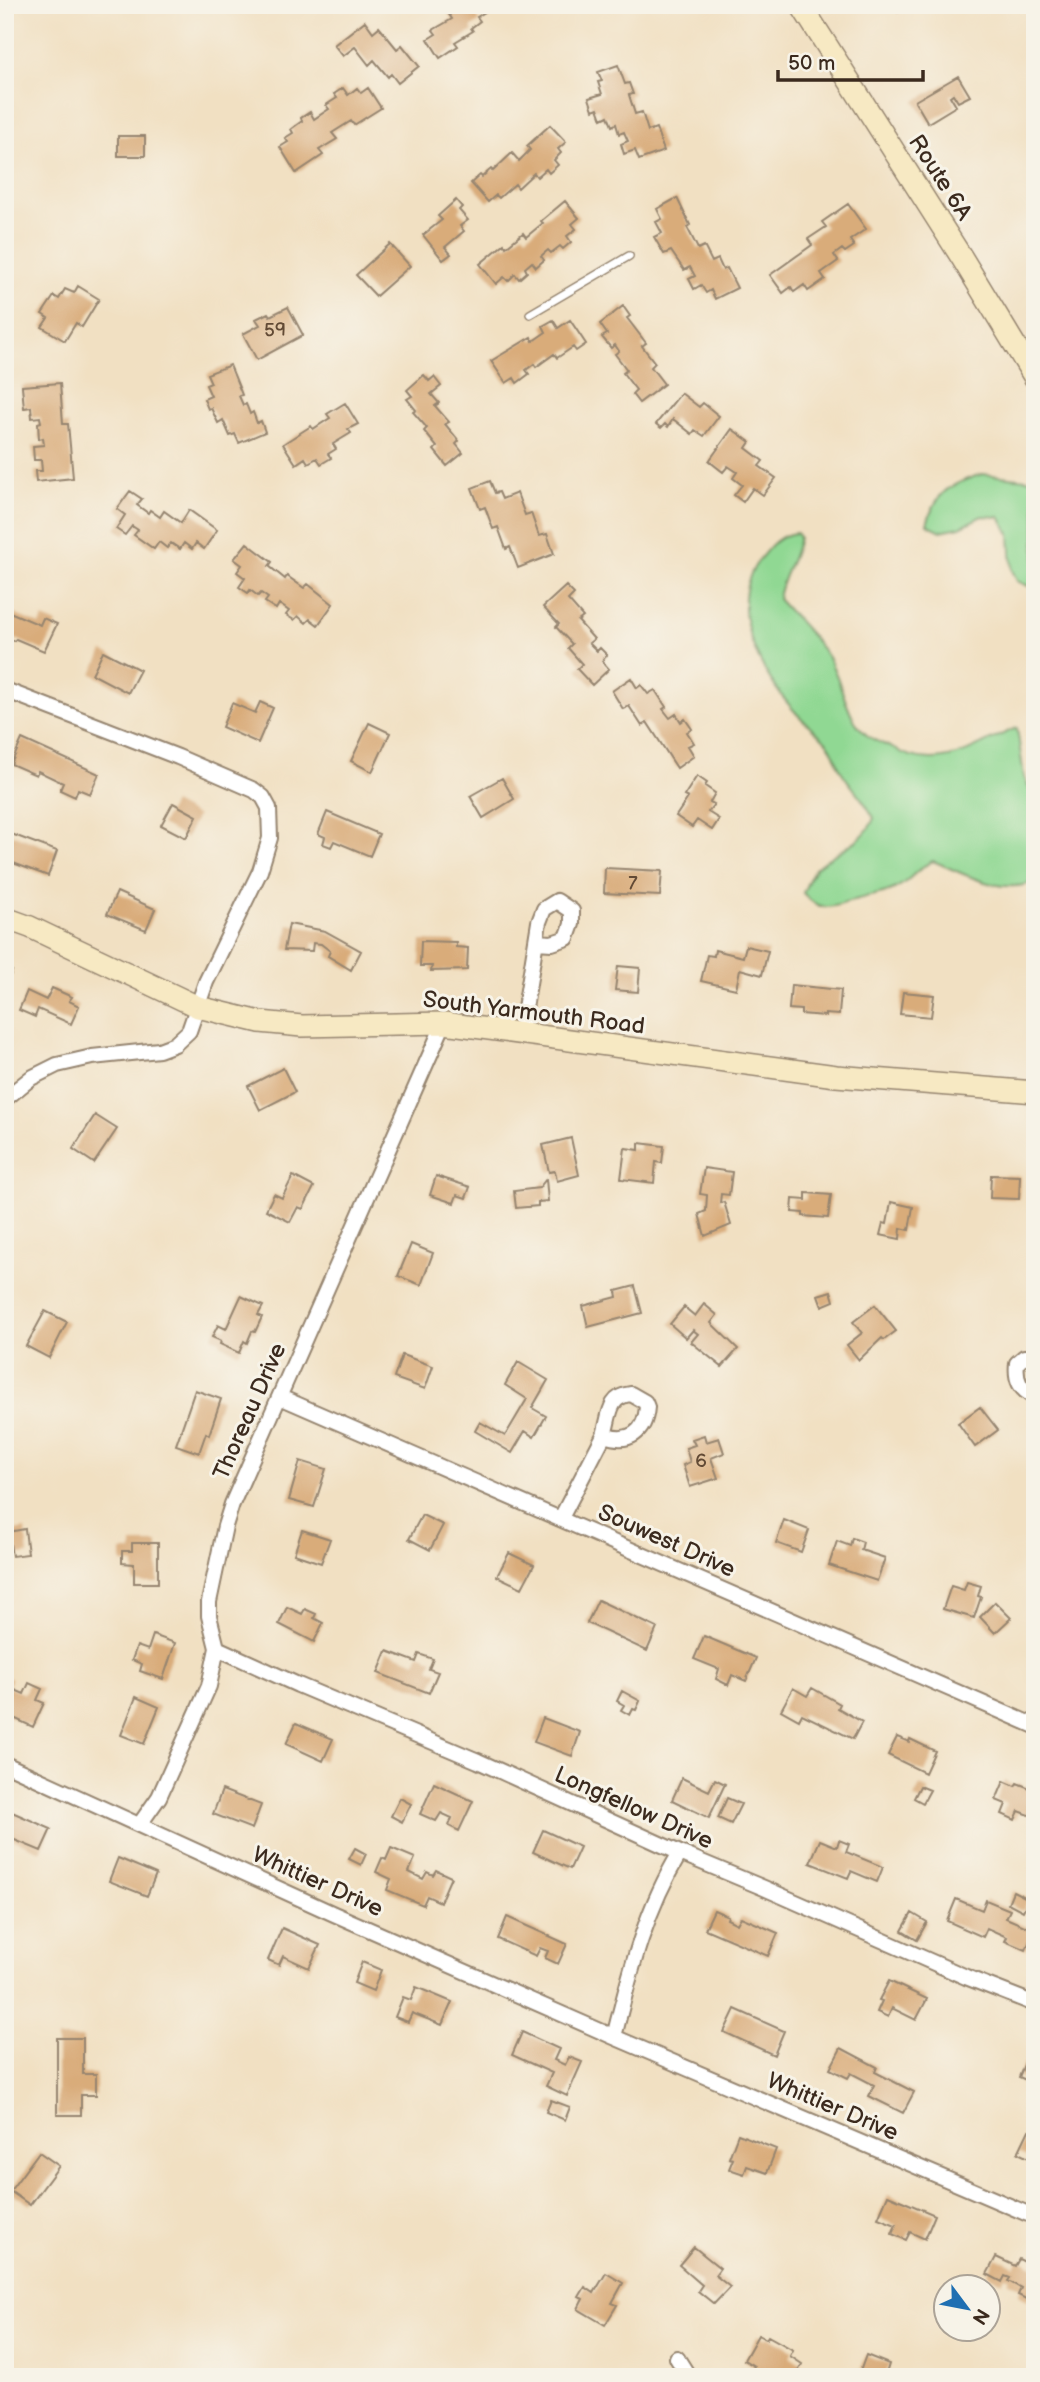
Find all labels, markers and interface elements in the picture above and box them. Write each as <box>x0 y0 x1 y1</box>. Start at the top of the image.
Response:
scale bar <box>778 38 923 82</box>
text: 50 m <box>788 51 835 76</box>
street label: Route 6A <box>902 130 979 226</box>
house number: 59 <box>264 319 286 342</box>
house number: 7 <box>628 872 638 895</box>
street label: South Yarmouth Road <box>421 985 646 1040</box>
street label: Thoreau Drive <box>207 1339 293 1484</box>
house number: 6 <box>695 1450 707 1473</box>
street label: Souwest Drive <box>594 1498 740 1584</box>
street label: Longfellow Drive <box>550 1760 717 1855</box>
street label: Whittier Drive <box>248 1841 387 1923</box>
street label: Whittier Drive <box>763 2067 902 2147</box>
north arrow <box>932 2274 1002 2344</box>
text: N <box>967 2304 994 2328</box>

